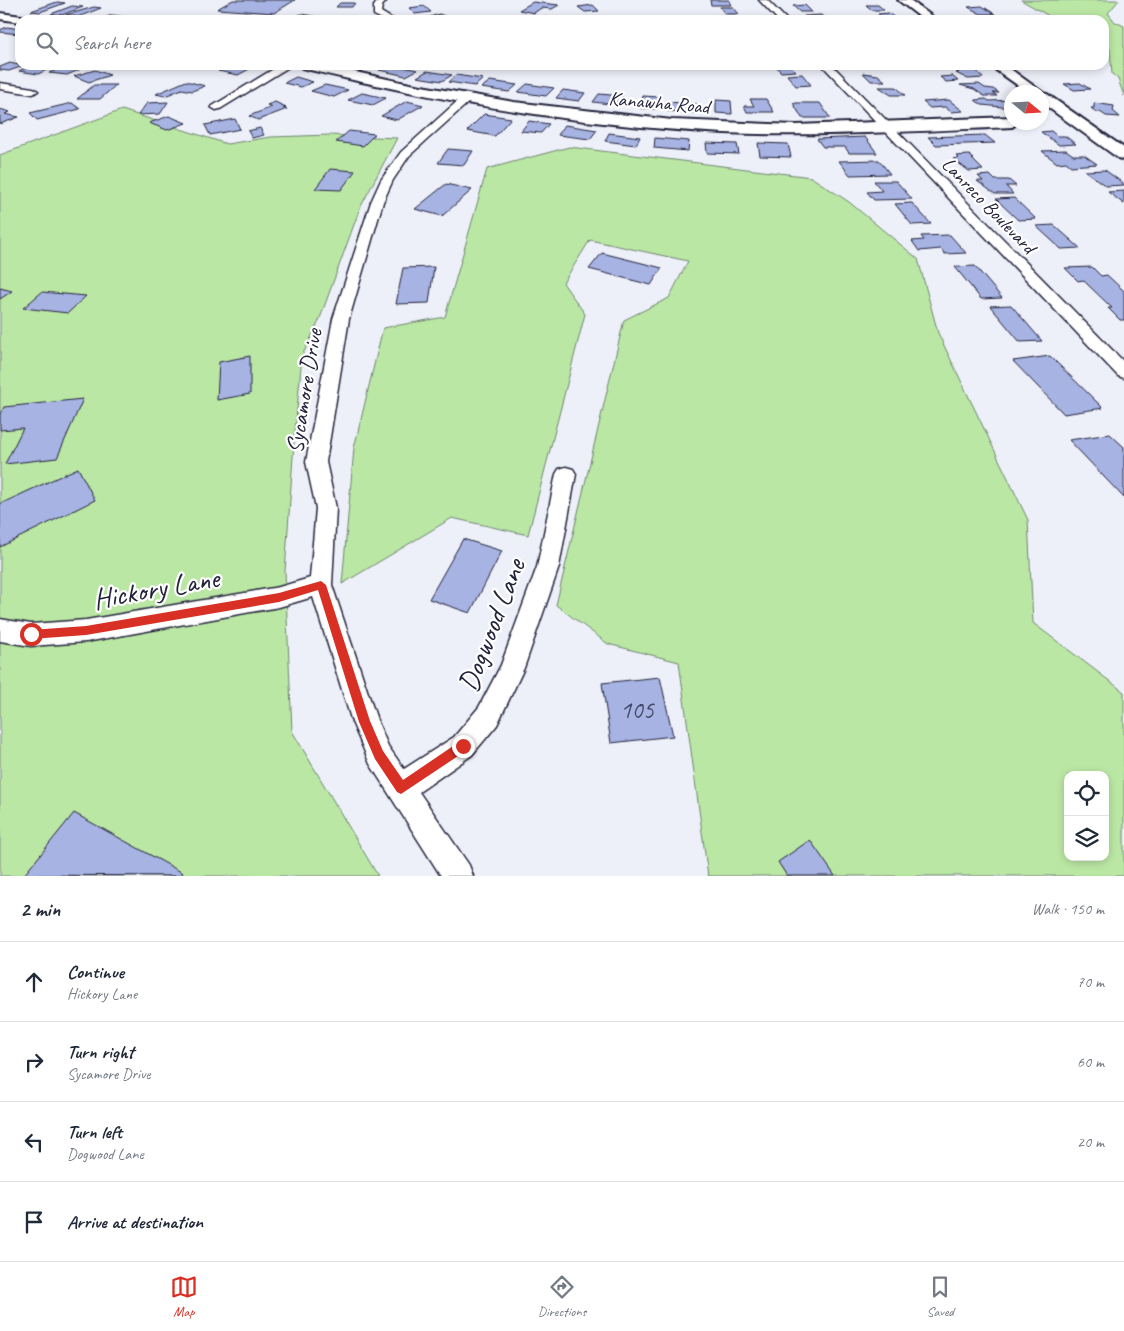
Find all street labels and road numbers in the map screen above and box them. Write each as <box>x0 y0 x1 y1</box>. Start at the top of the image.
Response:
street label: Kanawha Road <box>608 86 713 120</box>
street label: Lanreco Boulevard <box>936 152 1043 261</box>
street label: Sycamore Drive <box>279 325 329 455</box>
street label: Dogwood Lane <box>449 552 534 697</box>
street label: Hickory Lane <box>90 559 224 618</box>

